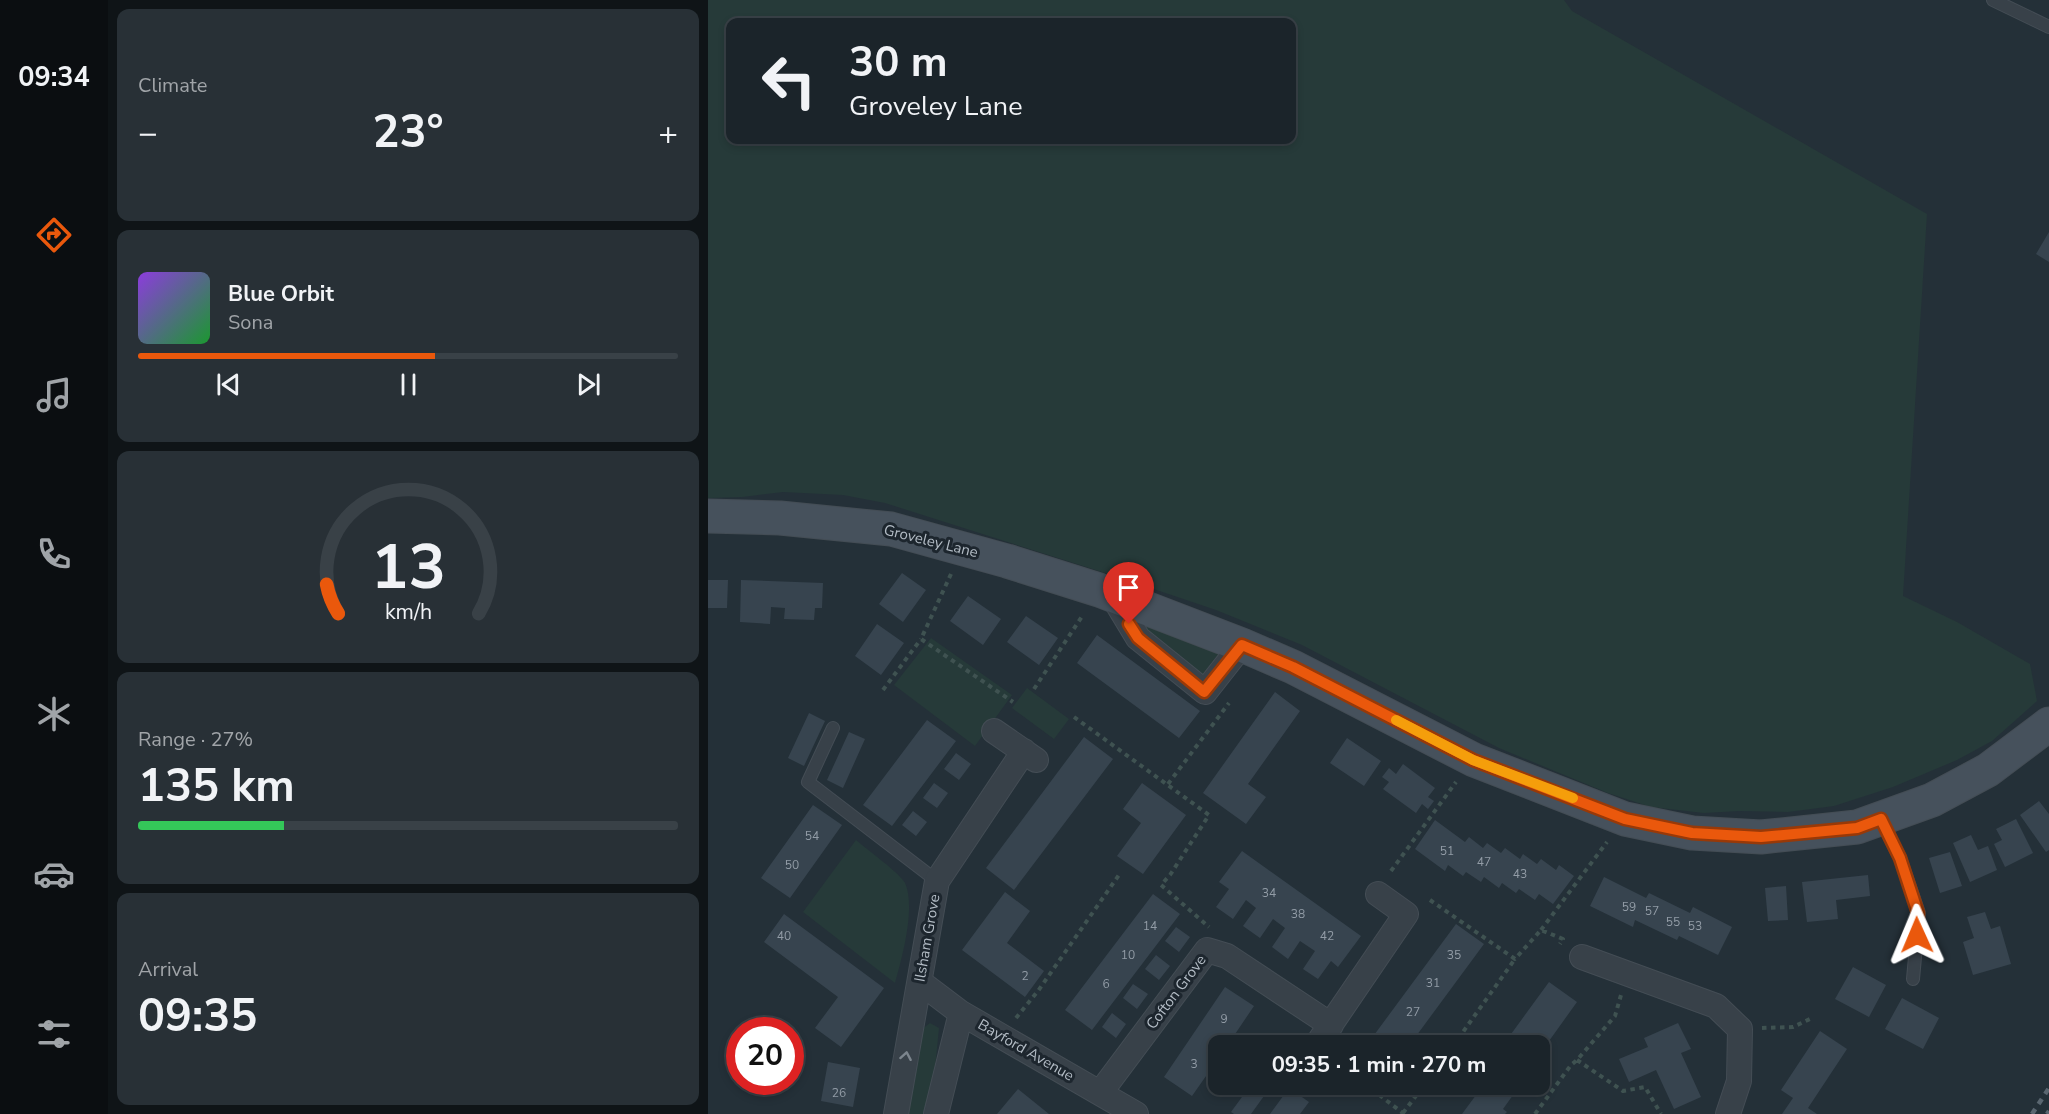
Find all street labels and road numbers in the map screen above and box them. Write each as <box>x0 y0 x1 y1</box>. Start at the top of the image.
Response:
street label: Groveley Lane <box>882 520 980 562</box>
street label: Ilsham Grove <box>909 893 945 983</box>
street label: Cofton Grove <box>1141 951 1211 1033</box>
street label: Bayford Avenue <box>974 1014 1078 1086</box>

